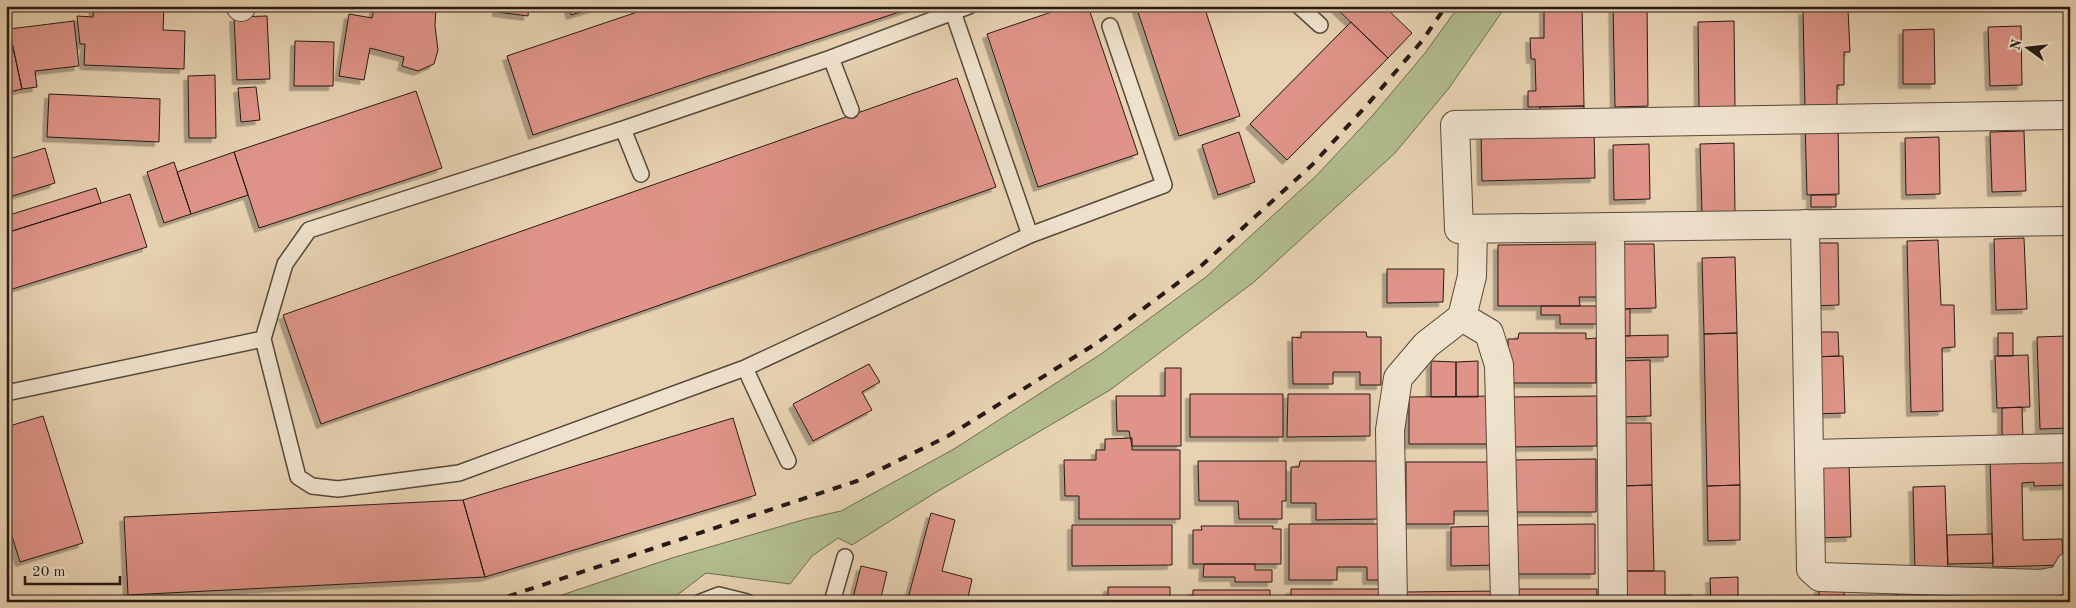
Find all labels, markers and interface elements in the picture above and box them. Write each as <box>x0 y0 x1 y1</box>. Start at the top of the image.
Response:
north arrow <box>2004 22 2054 72</box>
text: N <box>2008 38 2025 52</box>
scale bar <box>25 553 120 585</box>
text: 20 m <box>32 565 66 580</box>

